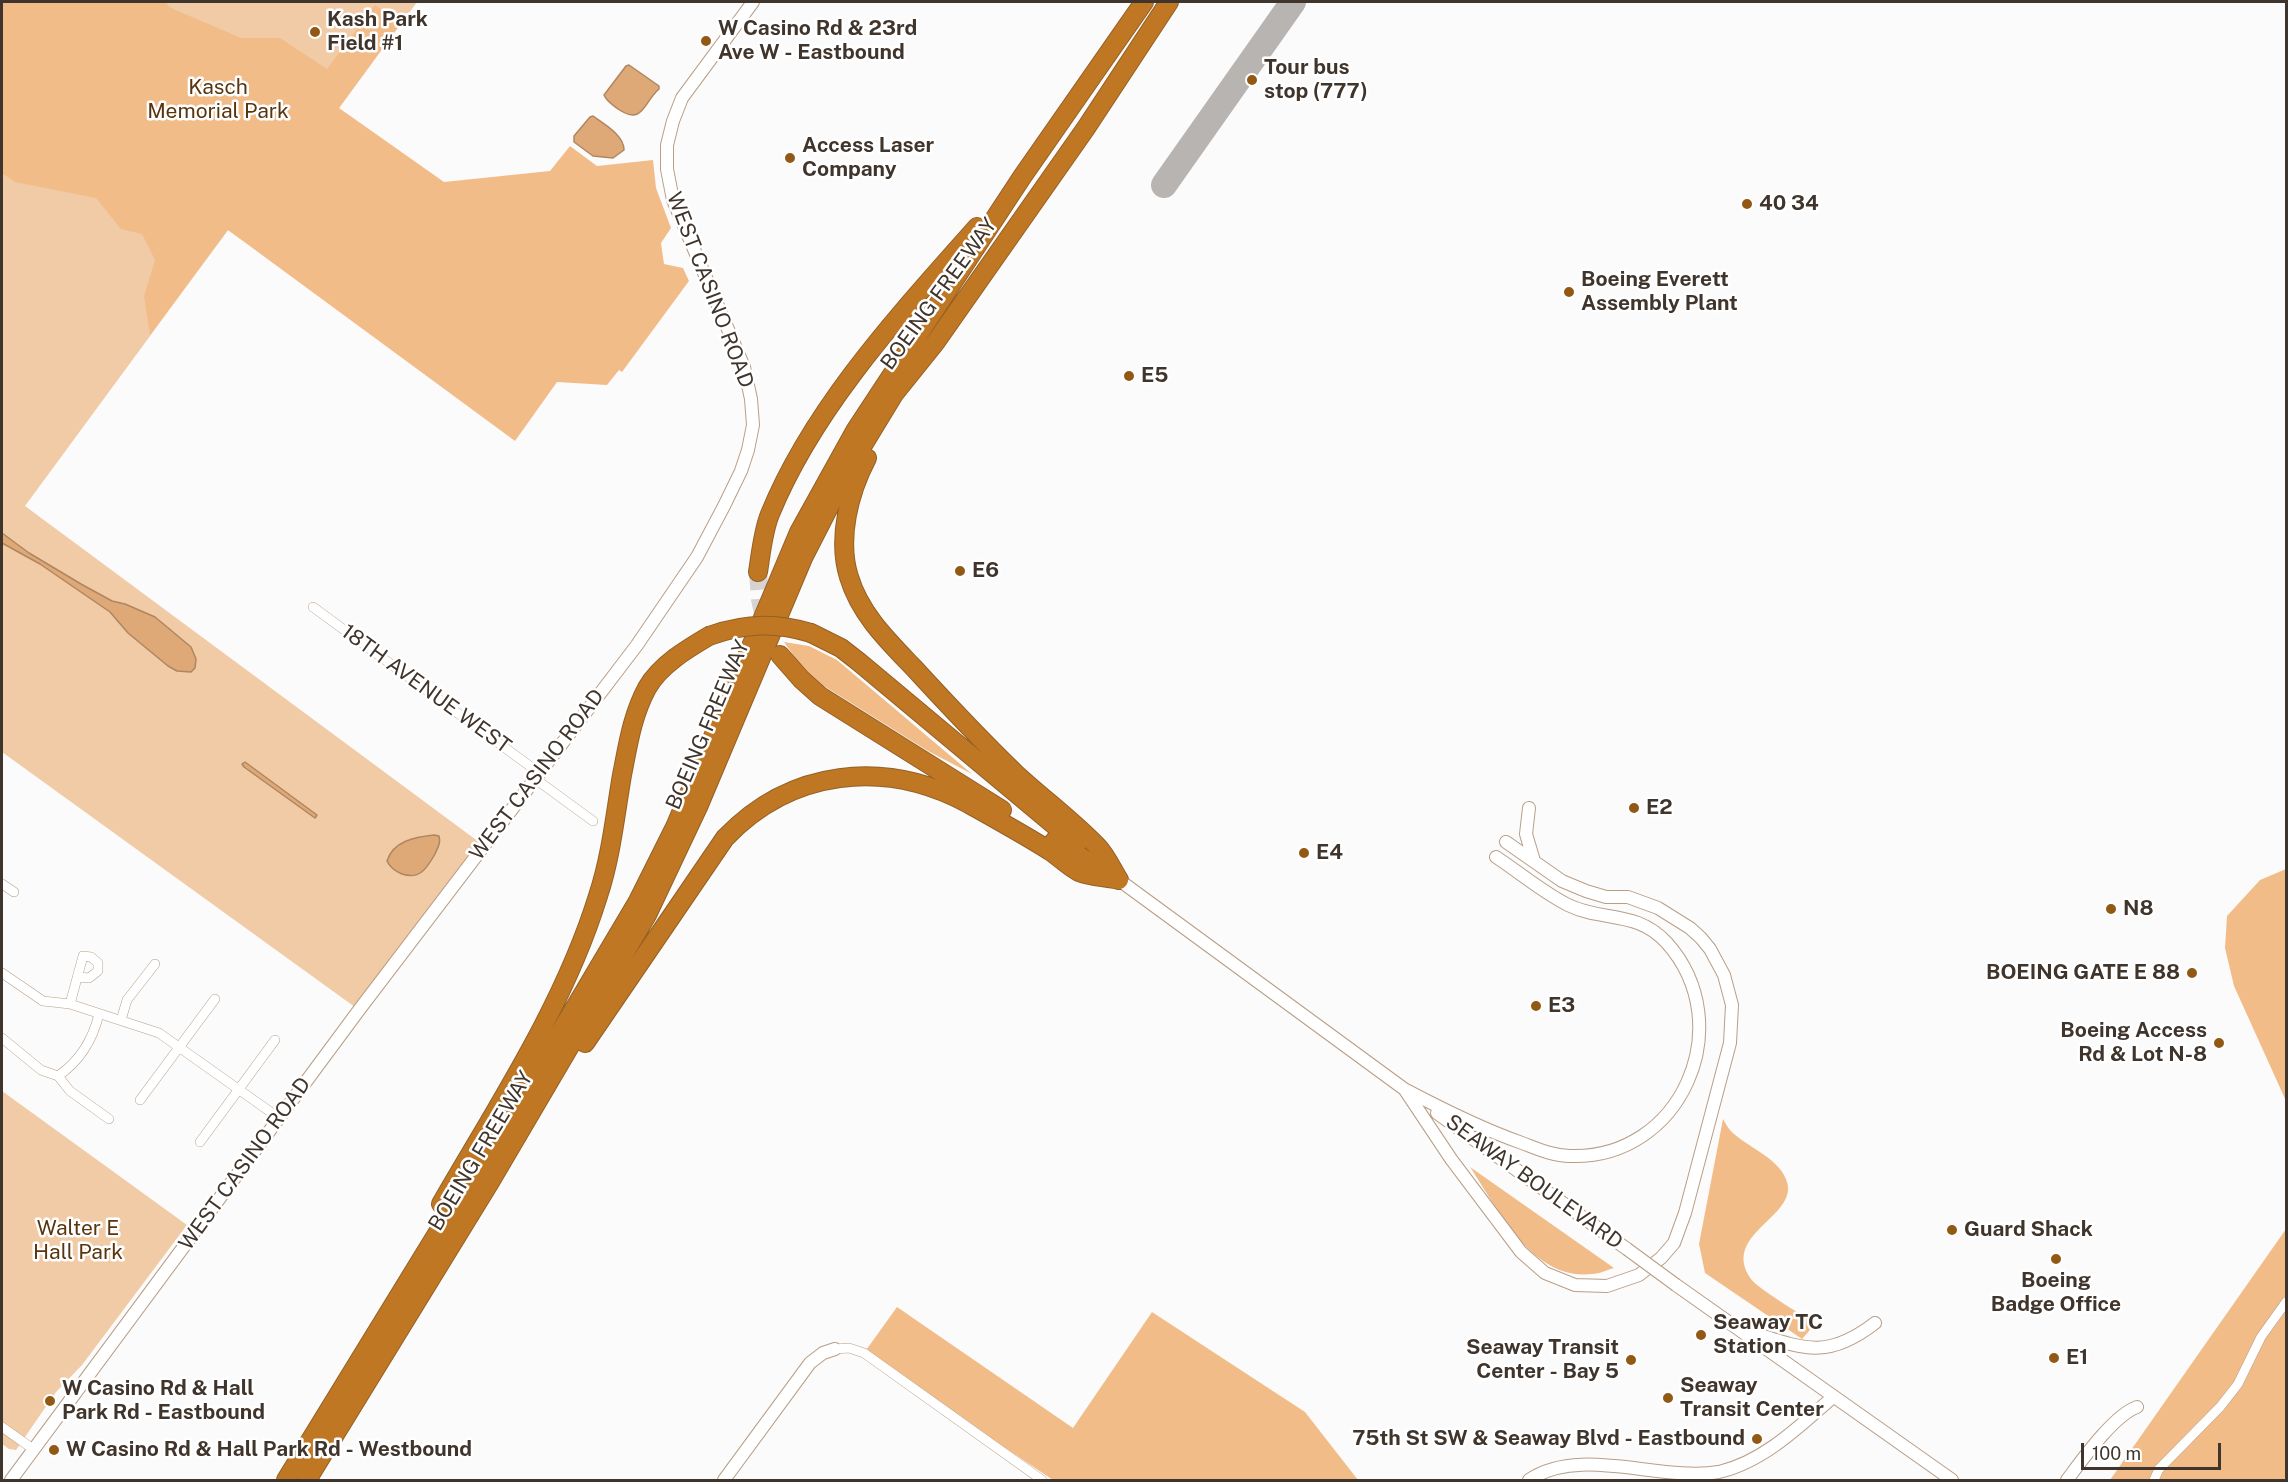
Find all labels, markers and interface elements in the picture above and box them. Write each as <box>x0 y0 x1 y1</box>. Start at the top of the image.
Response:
place label: Kash Park Field #1 <box>327 7 428 57</box>
place label: W Casino Rd & 23rd Ave W - Eastbound <box>718 16 917 66</box>
marker: Kash Park Field #1 <box>308 25 322 39</box>
marker: W Casino Rd & 23rd Ave W - Eastbound <box>699 34 713 48</box>
place label: Tour bus stop (777) <box>1264 55 1368 105</box>
marker: Tour bus stop (777) <box>1245 73 1259 87</box>
park label: Kasch Memorial Park <box>147 75 289 125</box>
place label: Access Laser Company <box>802 133 934 183</box>
marker: Access Laser Company <box>783 151 797 165</box>
street label: WEST CASINO ROAD <box>661 189 759 391</box>
place label: 40 34 <box>1759 191 1819 217</box>
marker: 40 34 <box>1740 197 1754 211</box>
street label: BOEING FREEWAY <box>875 213 1003 375</box>
place label: Boeing Everett Assembly Plant <box>1581 267 1738 317</box>
marker: Boeing Everett Assembly Plant <box>1562 285 1576 299</box>
place label: E5 <box>1141 363 1168 389</box>
marker: E5 <box>1122 369 1136 383</box>
place label: E6 <box>972 558 999 584</box>
marker: E6 <box>953 564 967 578</box>
street label: 18TH AVENUE WEST <box>336 619 516 759</box>
street label: BOEING FREEWAY <box>661 637 755 813</box>
street label: WEST CASINO ROAD <box>464 685 610 865</box>
place label: E2 <box>1646 795 1673 821</box>
marker: E2 <box>1627 801 1641 815</box>
place label: E4 <box>1316 840 1343 866</box>
marker: E4 <box>1297 846 1311 860</box>
place label: N8 <box>2123 896 2154 922</box>
marker: N8 <box>2104 902 2118 916</box>
place label: BOEING GATE E 88 <box>1986 960 2180 986</box>
marker: BOEING GATE E 88 <box>2185 966 2199 980</box>
place label: E3 <box>1548 993 1575 1019</box>
marker: E3 <box>1529 999 1543 1013</box>
place label: Boeing Access Rd & Lot N-8 <box>2060 1018 2207 1068</box>
marker: Boeing Access Rd & Lot N-8 <box>2212 1036 2226 1050</box>
street label: BOEING FREEWAY <box>423 1067 539 1235</box>
street label: WEST CASINO ROAD <box>174 1073 316 1255</box>
street label: SEAWAY BOULEVARD <box>1441 1109 1627 1255</box>
park label: Walter E Hall Park <box>33 1216 123 1266</box>
place label: Guard Shack <box>1964 1217 2093 1243</box>
marker: Guard Shack <box>1945 1223 1959 1237</box>
marker: Boeing Badge Office <box>2049 1252 2063 1266</box>
place label: Boeing Badge Office <box>1991 1268 2121 1318</box>
place label: Seaway TC Station <box>1713 1310 1823 1360</box>
marker: Seaway TC Station <box>1694 1328 1708 1342</box>
place label: Seaway Transit Center - Bay 5 <box>1466 1335 1619 1385</box>
place label: E1 <box>2066 1345 2088 1371</box>
marker: E1 <box>2047 1351 2061 1365</box>
marker: Seaway Transit Center - Bay 5 <box>1624 1353 1638 1367</box>
place label: Seaway Transit Center <box>1680 1373 1824 1423</box>
place label: W Casino Rd & Hall Park Rd - Eastbound <box>62 1376 265 1426</box>
marker: Seaway Transit Center <box>1661 1391 1675 1405</box>
marker: W Casino Rd & Hall Park Rd - Eastbound <box>43 1394 57 1408</box>
place label: 75th St SW & Seaway Blvd - Eastbound <box>1352 1426 1745 1452</box>
scale bar <box>2084 1431 2224 1469</box>
marker: 75th St SW & Seaway Blvd - Eastbound <box>1750 1432 1764 1446</box>
place label: W Casino Rd & Hall Park Rd - Westbound <box>66 1437 472 1463</box>
marker: W Casino Rd & Hall Park Rd - Westbound <box>47 1443 61 1457</box>
text: 100 m <box>2092 1443 2141 1464</box>

